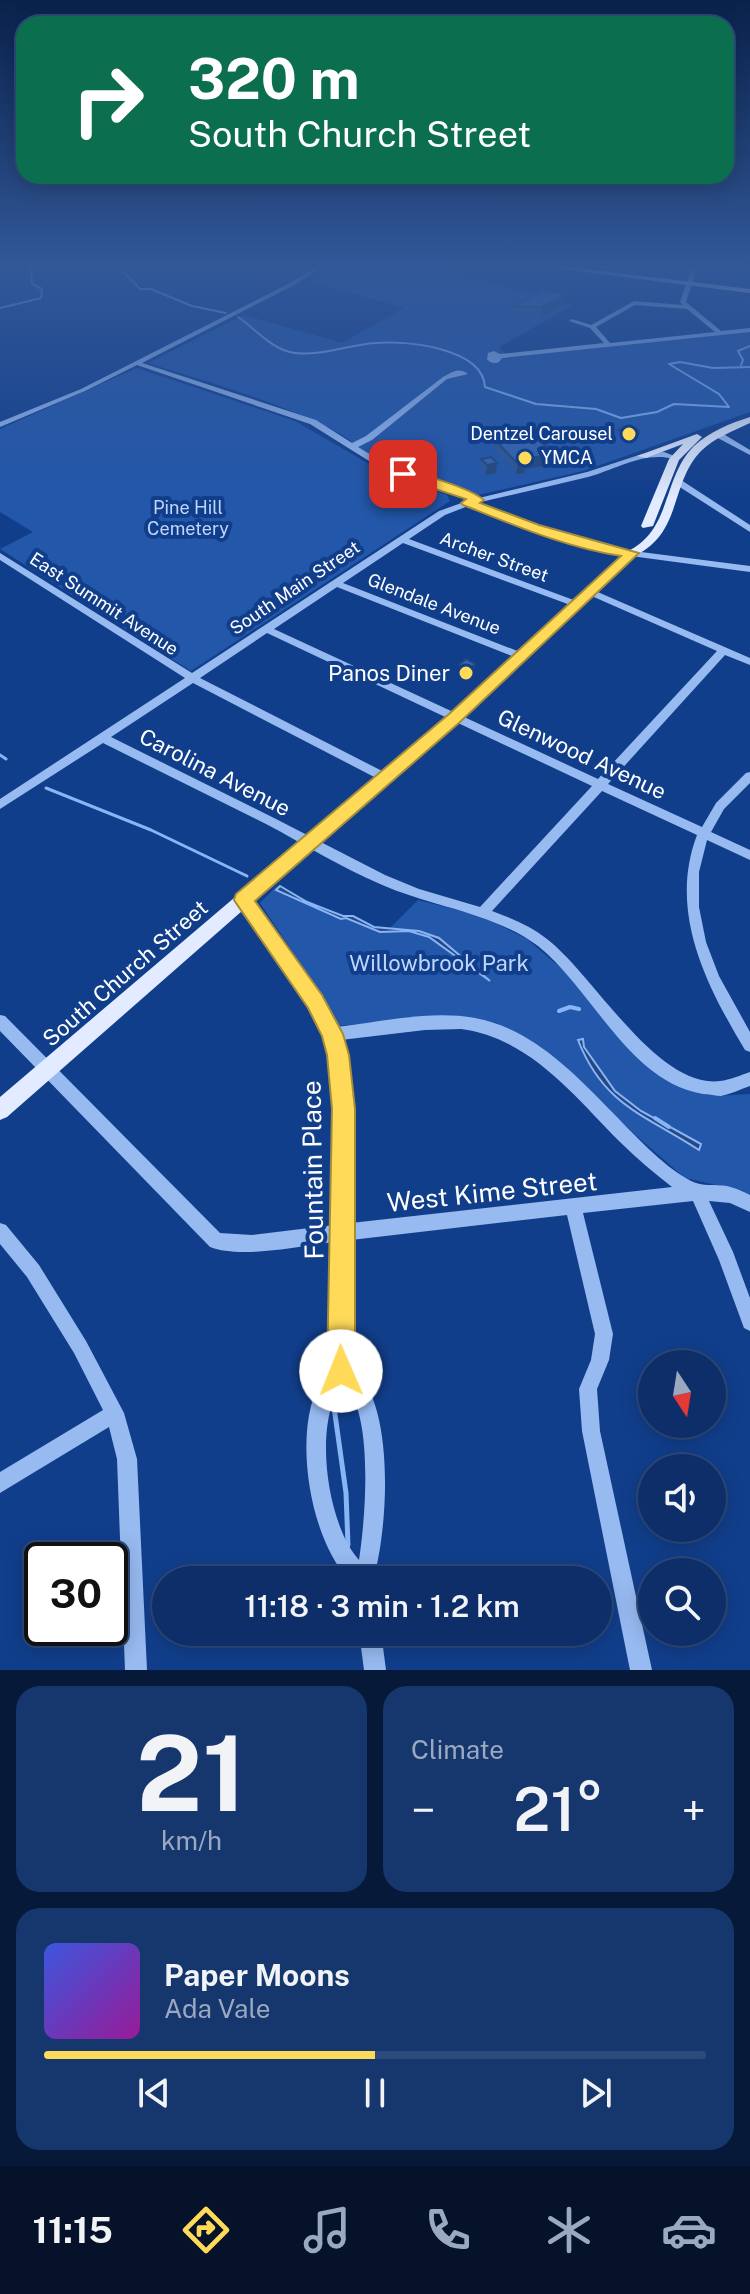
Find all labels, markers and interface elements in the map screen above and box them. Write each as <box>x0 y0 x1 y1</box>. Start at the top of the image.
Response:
text: 320 m <box>188 46 360 112</box>
icon: right <box>56 48 160 152</box>
text: South Church Street <box>188 113 531 155</box>
place label: Dentzel Carousel <box>470 423 613 444</box>
marker: Dentzel Carousel <box>620 425 638 443</box>
pin <box>369 440 437 508</box>
place label: YMCA <box>541 447 593 468</box>
marker: YMCA <box>516 449 534 467</box>
icon: arrive <box>381 452 425 496</box>
park label: Pine Hill Cemetery <box>147 497 229 539</box>
street label: Archer Street <box>437 527 551 586</box>
street label: South Main Street <box>226 536 364 639</box>
street label: East Summit Avenue <box>26 548 182 659</box>
street label: Glendale Avenue <box>365 569 504 639</box>
place label: Panos Diner <box>328 660 450 686</box>
marker: Panos Diner <box>457 664 475 682</box>
street label: Glenwood Avenue <box>494 704 670 804</box>
street label: Carolina Avenue <box>135 723 295 821</box>
street label: South Church Street <box>37 894 213 1052</box>
park label: Willowbrook Park <box>349 950 529 976</box>
street label: Fountain Place <box>295 1080 330 1260</box>
street label: West Kime Street <box>385 1165 599 1218</box>
position arrow <box>299 1329 383 1413</box>
north arrow <box>638 1350 726 1438</box>
map controls <box>638 1350 726 1646</box>
button: sound <box>638 1454 726 1542</box>
speed limit sign: 30 <box>24 1542 128 1646</box>
button: search <box>638 1558 726 1646</box>
text: 11:18 · 3 min · 1.2 km <box>244 1588 520 1624</box>
text: 21 <box>136 1712 247 1834</box>
text: Climate <box>411 1734 504 1765</box>
text: 21° <box>513 1774 604 1845</box>
text: − <box>411 1784 435 1836</box>
text: + <box>682 1784 706 1836</box>
text: km/h <box>161 1825 222 1856</box>
text: Paper Moons <box>164 1957 350 1993</box>
text: Ada Vale <box>164 1993 270 2024</box>
icon: previous <box>132 2071 176 2115</box>
icon: pause <box>353 2071 397 2115</box>
icon: next <box>574 2071 618 2115</box>
icon: directions <box>178 2202 234 2258</box>
icon: music <box>299 2202 355 2258</box>
icon: phone <box>420 2202 476 2258</box>
icon: climate <box>541 2202 597 2258</box>
icon: car <box>661 2202 717 2258</box>
text: 11:15 <box>32 2209 113 2251</box>

